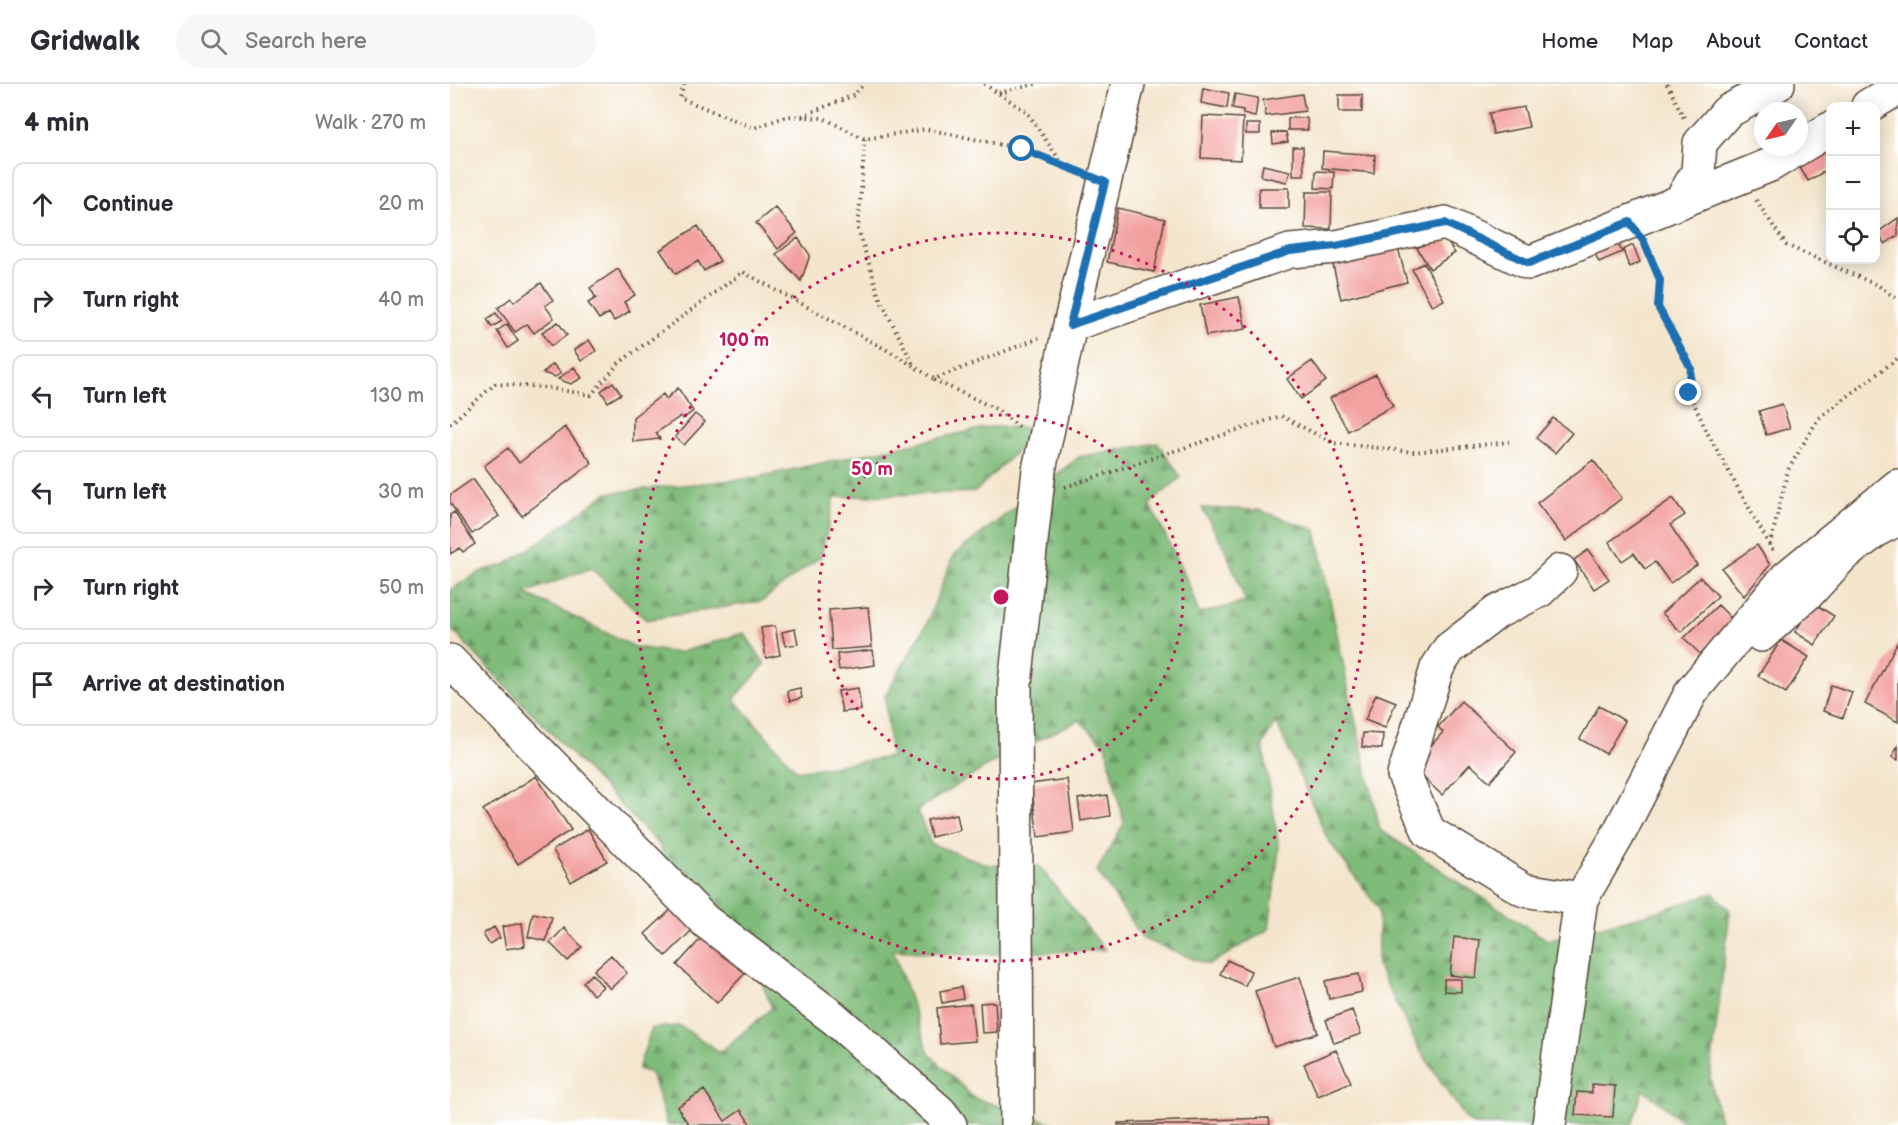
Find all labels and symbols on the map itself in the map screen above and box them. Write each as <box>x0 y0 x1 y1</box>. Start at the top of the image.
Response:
north arrow <box>1754 102 1808 156</box>
route start <box>1008 135 1034 161</box>
text: 100 m <box>719 330 769 351</box>
route end <box>1675 379 1701 405</box>
text: 50 m <box>851 459 893 480</box>
centre of rings <box>991 587 1011 607</box>

